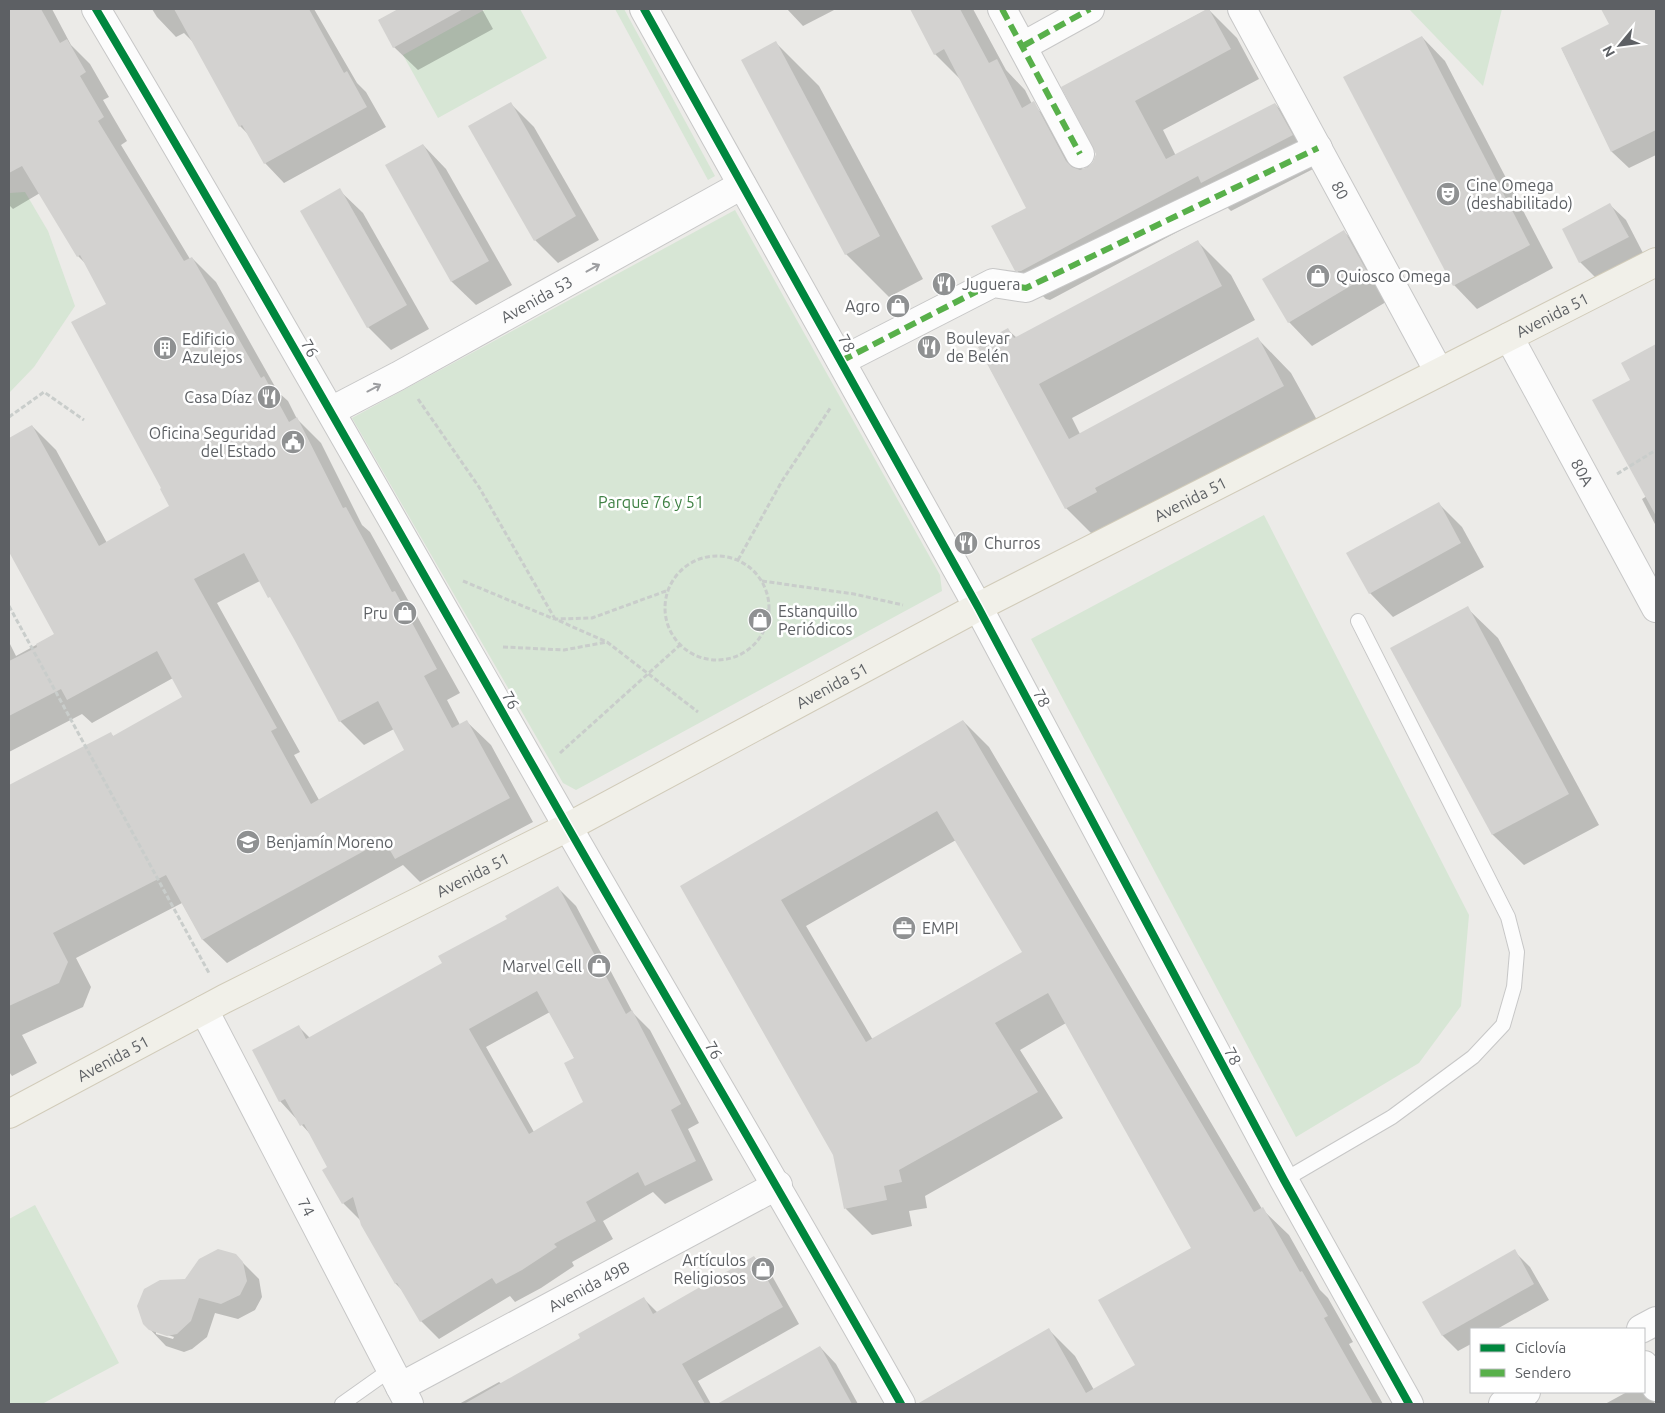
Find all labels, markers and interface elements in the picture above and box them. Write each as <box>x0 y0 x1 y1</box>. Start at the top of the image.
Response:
north arrow <box>1595 20 1645 70</box>
text: N <box>1599 43 1618 60</box>
place label: Cine Omega (deshabilitado) <box>1466 176 1573 213</box>
street label: 80 <box>1328 178 1352 202</box>
theatre icon: Cine Omega (deshabilitado) <box>1435 181 1461 207</box>
one-way arrow <box>585 263 600 273</box>
shop icon: Quiosco Omega <box>1305 263 1331 289</box>
place label: Quiosco Omega <box>1336 267 1451 285</box>
restaurant icon: Juguera <box>931 271 957 297</box>
street label: Avenida 53 <box>498 272 575 326</box>
place label: Juguera <box>962 275 1020 293</box>
street label: Avenida 51 <box>1513 289 1592 341</box>
shop icon: Agro <box>885 293 911 319</box>
place label: Agro <box>845 297 880 315</box>
place label: Boulevar de Belén <box>946 329 1010 365</box>
place label: Edificio Azulejos <box>182 330 242 366</box>
street label: 78 <box>835 331 859 355</box>
restaurant icon: Boulevar de Belén <box>916 334 942 360</box>
building icon: Edificio Azulejos <box>152 335 178 361</box>
street label: 76 <box>298 336 322 360</box>
one-way arrow <box>366 383 381 392</box>
restaurant icon: Casa Díaz <box>256 384 282 410</box>
place label: Casa Díaz <box>184 388 252 406</box>
place label: Oficina Seguridad del Estado <box>149 424 276 460</box>
public building icon: Oficina Seguridad del Estado <box>280 429 306 455</box>
street label: 80A <box>1568 456 1597 490</box>
street label: Avenida 51 <box>1151 473 1230 525</box>
park label: Parque 76 y 51 <box>598 493 704 511</box>
restaurant icon: Churros <box>953 530 979 556</box>
place label: Churros <box>984 534 1041 552</box>
shop icon: Pru <box>392 600 418 626</box>
place label: Estanquillo Periódicos <box>778 602 858 638</box>
place label: Pru <box>363 604 388 622</box>
shop icon: Estanquillo Periódicos <box>747 607 773 633</box>
street label: Avenida 51 <box>793 659 871 712</box>
street label: 78 <box>1030 686 1054 710</box>
street label: 76 <box>499 688 523 712</box>
school or university icon: Benjamín Moreno <box>235 829 261 855</box>
place label: Benjamín Moreno <box>266 833 393 851</box>
street label: Avenida 51 <box>433 849 512 900</box>
office icon: EMPI <box>891 915 917 941</box>
place label: EMPI <box>922 919 959 937</box>
shop icon: Marvel Cell <box>586 953 612 979</box>
place label: Marvel Cell <box>502 957 582 975</box>
street label: Avenida 51 <box>74 1032 152 1085</box>
street label: 76 <box>702 1038 726 1062</box>
street label: 78 <box>1221 1044 1245 1068</box>
street label: 74 <box>294 1195 319 1219</box>
place label: Artículos Religiosos <box>673 1251 746 1287</box>
shop icon: Artículos Religiosos <box>750 1256 776 1282</box>
street label: Avenida 49B <box>545 1257 632 1315</box>
legend <box>1470 1328 1645 1393</box>
text: Ciclovía <box>1515 1339 1566 1356</box>
text: Sendero <box>1515 1364 1571 1381</box>

